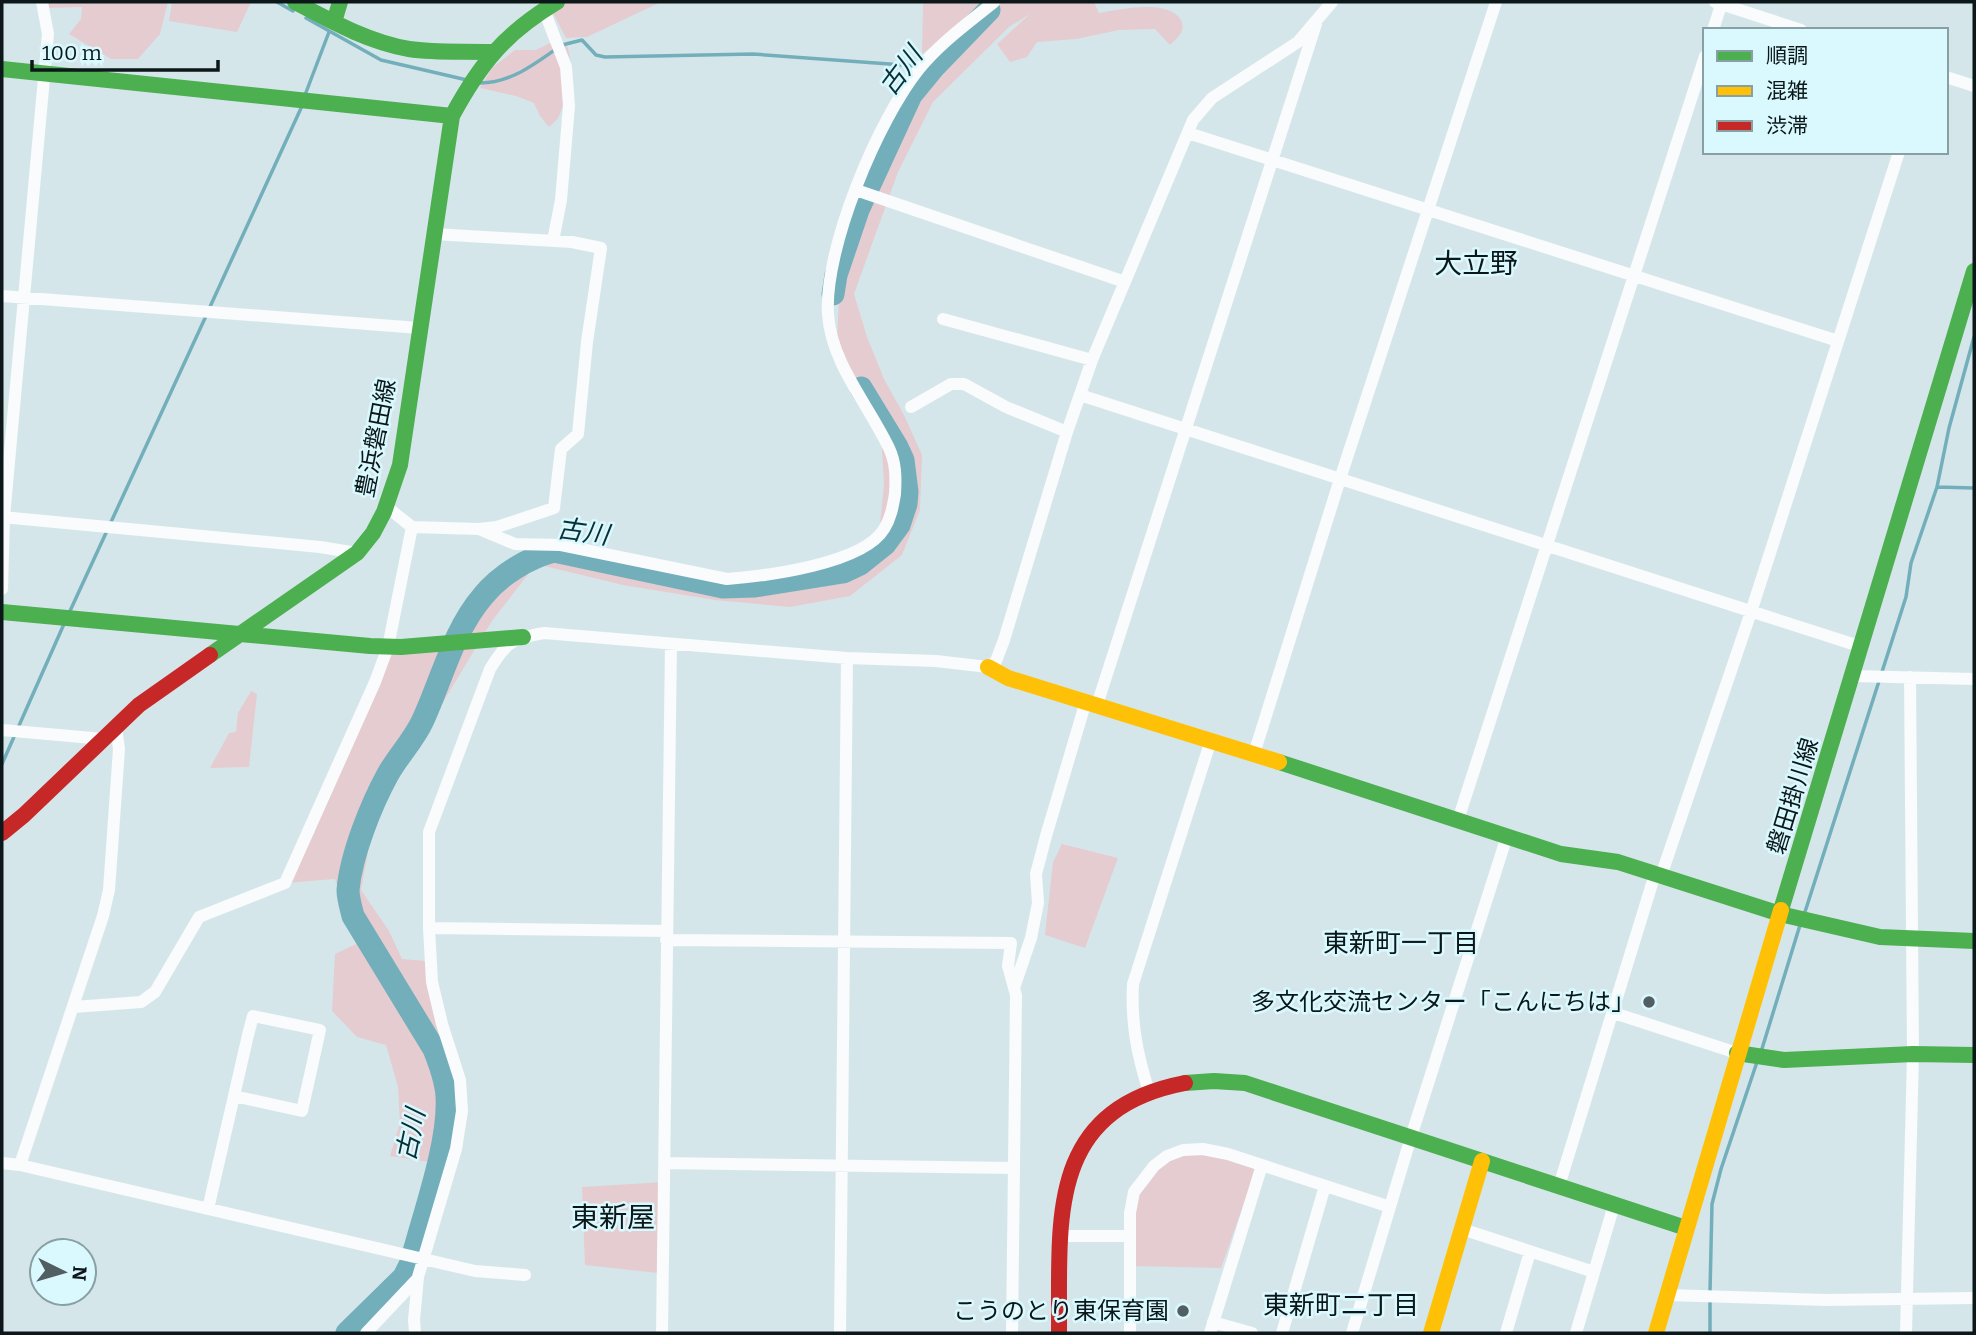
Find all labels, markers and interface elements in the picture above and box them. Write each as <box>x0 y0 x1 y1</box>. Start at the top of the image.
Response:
scale bar <box>32 28 217 72</box>
legend <box>1703 28 1948 154</box>
water label: 古川 <box>873 39 931 101</box>
text: 100 m <box>42 40 102 66</box>
text: 順調 <box>1766 43 1808 69</box>
text: 混雑 <box>1766 78 1808 104</box>
text: 渋滞 <box>1766 113 1808 139</box>
district label: 大立野 <box>1434 247 1518 280</box>
street label: 豊浜磐田線 <box>351 376 401 500</box>
water label: 古川 <box>555 513 614 551</box>
street label: 磐田掛川線 <box>1762 735 1824 857</box>
district label: 東新町一丁目 <box>1323 928 1479 959</box>
place label: 多文化交流センター「こんにちは」 <box>1251 988 1635 1016</box>
marker: 多文化交流センター「こんにちは」 <box>1641 994 1657 1010</box>
water label: 古川 <box>390 1103 432 1164</box>
district label: 東新屋 <box>571 1201 655 1234</box>
north arrow <box>28 1237 98 1307</box>
text: N <box>67 1265 92 1282</box>
district label: 東新町二丁目 <box>1263 1290 1419 1321</box>
place label: こうのとり東保育園 <box>953 1297 1169 1325</box>
marker: こうのとり東保育園 <box>1175 1303 1191 1319</box>

